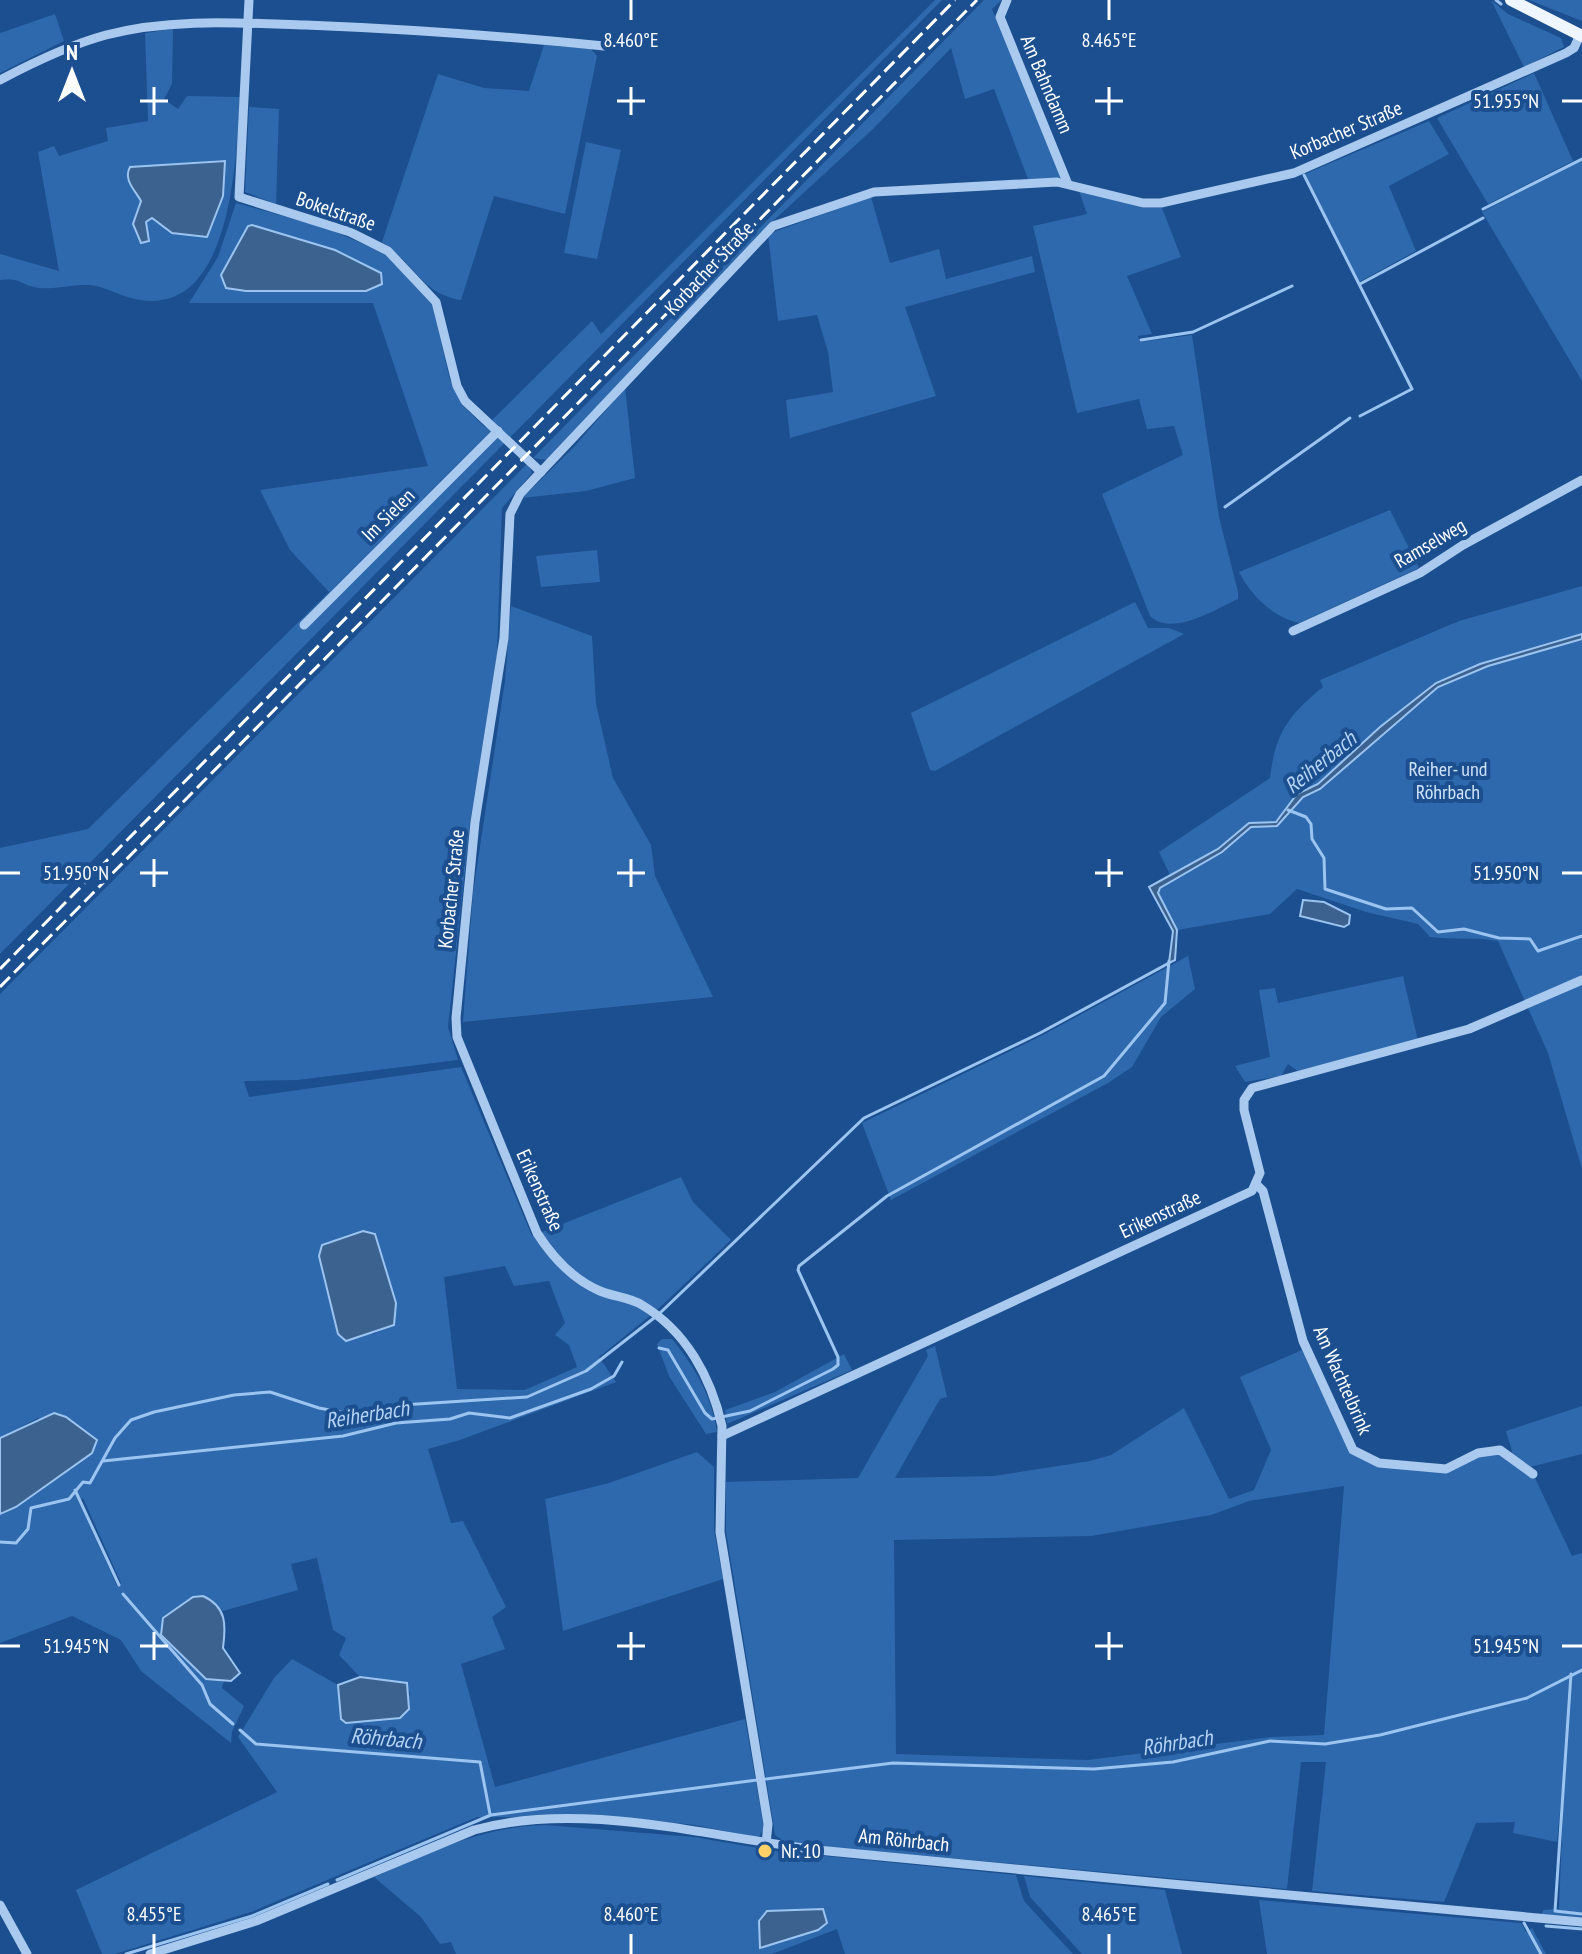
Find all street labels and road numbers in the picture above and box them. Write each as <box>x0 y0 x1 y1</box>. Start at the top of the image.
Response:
street label: Am Bahndamm <box>1015 31 1079 137</box>
street label: Korbacher Straße <box>1286 95 1406 165</box>
street label: Bokelstraße <box>293 185 379 237</box>
street label: Korbacher Straße <box>659 215 759 321</box>
street label: Im Sielen <box>356 483 420 547</box>
street label: Ramselweg <box>1389 512 1471 574</box>
street label: Korbacher Straße <box>432 828 470 950</box>
street label: Erikenstraße <box>510 1145 570 1235</box>
street label: Erikenstraße <box>1115 1184 1205 1244</box>
street label: Am Wachtelbrink <box>1307 1322 1379 1439</box>
street label: Am Röhrbach <box>857 1822 951 1858</box>

